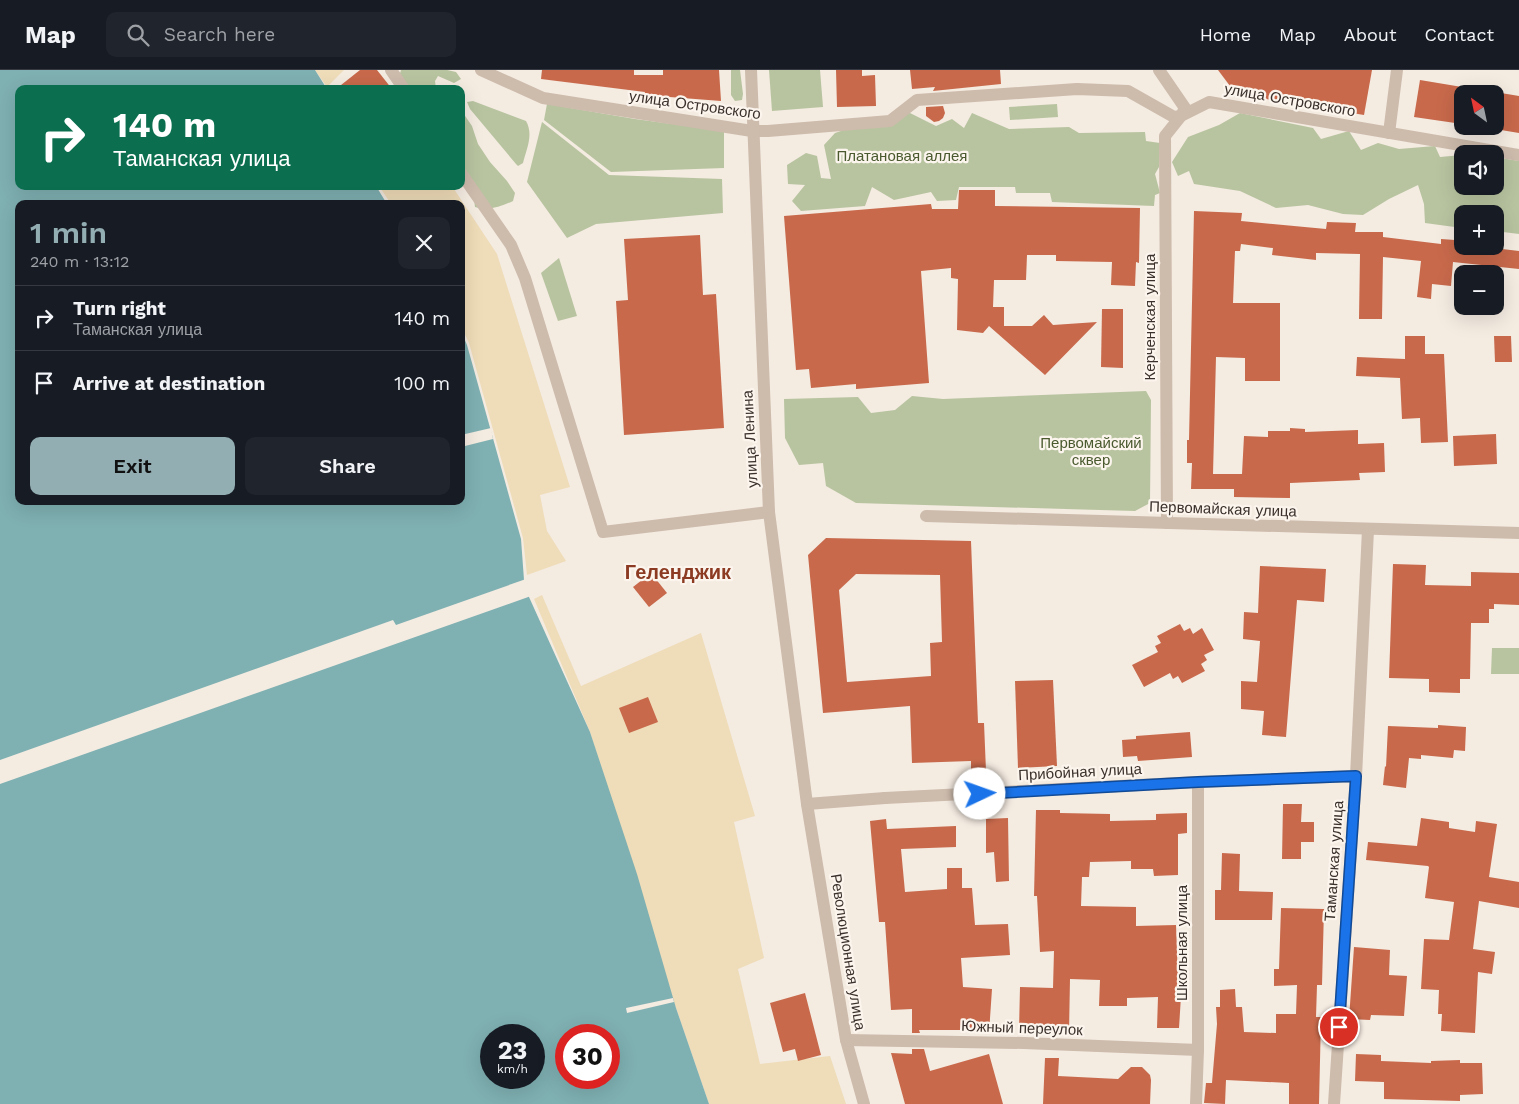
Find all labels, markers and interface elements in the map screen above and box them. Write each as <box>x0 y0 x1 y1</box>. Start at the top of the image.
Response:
search box <box>106 12 456 57</box>
text: Map <box>25 21 76 49</box>
icon: search <box>124 21 152 49</box>
text: Search here <box>164 23 275 46</box>
text: Home <box>1200 24 1251 45</box>
text: Map <box>1279 24 1316 45</box>
text: About <box>1344 24 1396 45</box>
text: Contact <box>1424 24 1494 45</box>
street label: улица Островского <box>1223 80 1357 120</box>
north arrow <box>1454 85 1504 135</box>
map controls <box>1454 85 1504 315</box>
street label: улица Островского <box>628 87 762 123</box>
text: 140 m <box>113 104 216 146</box>
icon: right <box>30 105 95 170</box>
button: sound <box>1454 145 1504 195</box>
text: Таманская улица <box>113 146 290 171</box>
park label: Платановая аллея <box>837 147 967 165</box>
button: + <box>1454 205 1504 255</box>
text: 1 min <box>30 215 107 250</box>
button: close <box>398 217 450 269</box>
text: 240 m · 13:12 <box>30 252 129 271</box>
street label: Керченская улица <box>1141 253 1159 380</box>
button: − <box>1454 265 1504 315</box>
text: Turn right <box>73 297 166 320</box>
icon: right <box>30 304 58 332</box>
text: 140 m <box>395 307 450 330</box>
text: Таманская улица <box>73 320 202 339</box>
icon: arrive <box>30 369 58 397</box>
text: Arrive at destination <box>73 372 265 395</box>
text: 100 m <box>394 372 450 395</box>
street label: улица Ленина <box>738 389 762 488</box>
park label: Первомайский сквер <box>1040 434 1142 469</box>
button: Exit <box>30 437 235 495</box>
button: Share <box>245 437 450 495</box>
street label: Первомайская улица <box>1149 497 1298 521</box>
district label: Геленджик <box>625 560 732 584</box>
street label: Прибойная улица <box>1018 760 1143 784</box>
position arrow <box>953 767 1005 819</box>
street label: Таманская улица <box>1321 799 1347 922</box>
street label: Революционная улица <box>827 872 869 1032</box>
street label: Школьная улица <box>1173 884 1191 1001</box>
pin <box>1318 1006 1360 1048</box>
icon: arrive <box>1325 1013 1353 1041</box>
street label: Южный переулок <box>961 1017 1084 1039</box>
speed limit sign: 30 <box>555 1024 620 1089</box>
text: 23 <box>498 1036 527 1065</box>
text: km/h <box>497 1062 528 1076</box>

